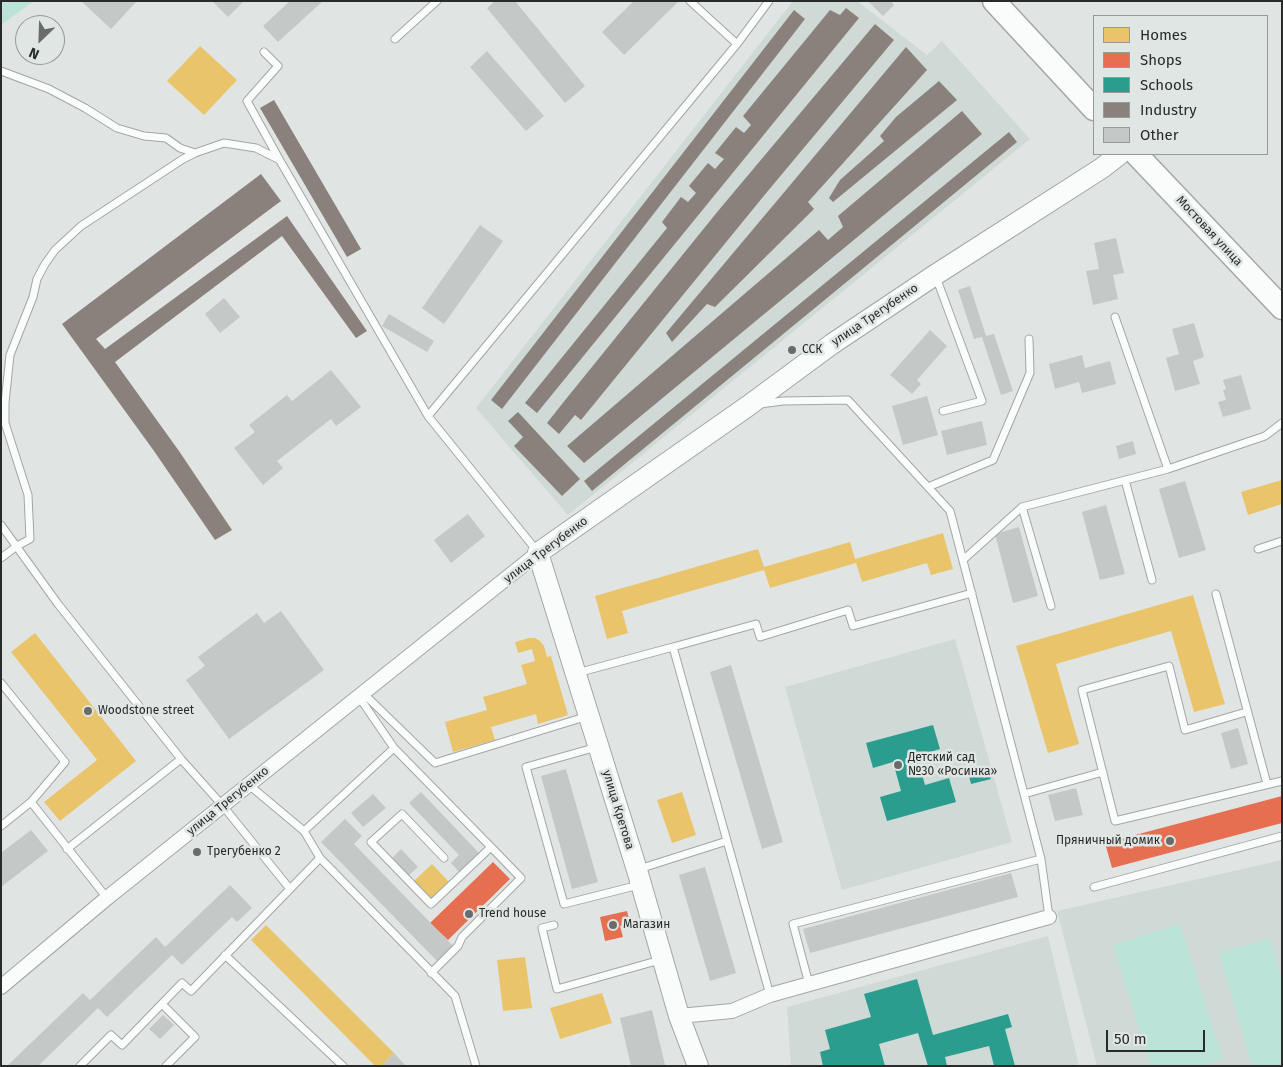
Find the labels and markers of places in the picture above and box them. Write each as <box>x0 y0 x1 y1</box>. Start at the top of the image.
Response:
place label: ССК <box>802 343 822 357</box>
marker: ССК <box>786 344 798 356</box>
place label: Woodstone street <box>98 704 194 718</box>
marker: Woodstone street <box>82 705 94 717</box>
place label: Детский сад №30 «Росинка» <box>908 751 997 779</box>
marker: Детский сад №30 «Росинка» <box>892 759 904 771</box>
place label: Пряничный домик <box>1056 834 1160 848</box>
marker: Пряничный домик <box>1164 835 1176 847</box>
place label: Трегубенко 2 <box>207 845 281 859</box>
marker: Трегубенко 2 <box>191 846 203 858</box>
place label: Trend house <box>479 907 546 921</box>
marker: Trend house <box>463 908 475 920</box>
place label: Магазин <box>623 918 670 932</box>
marker: Магазин <box>607 919 619 931</box>

